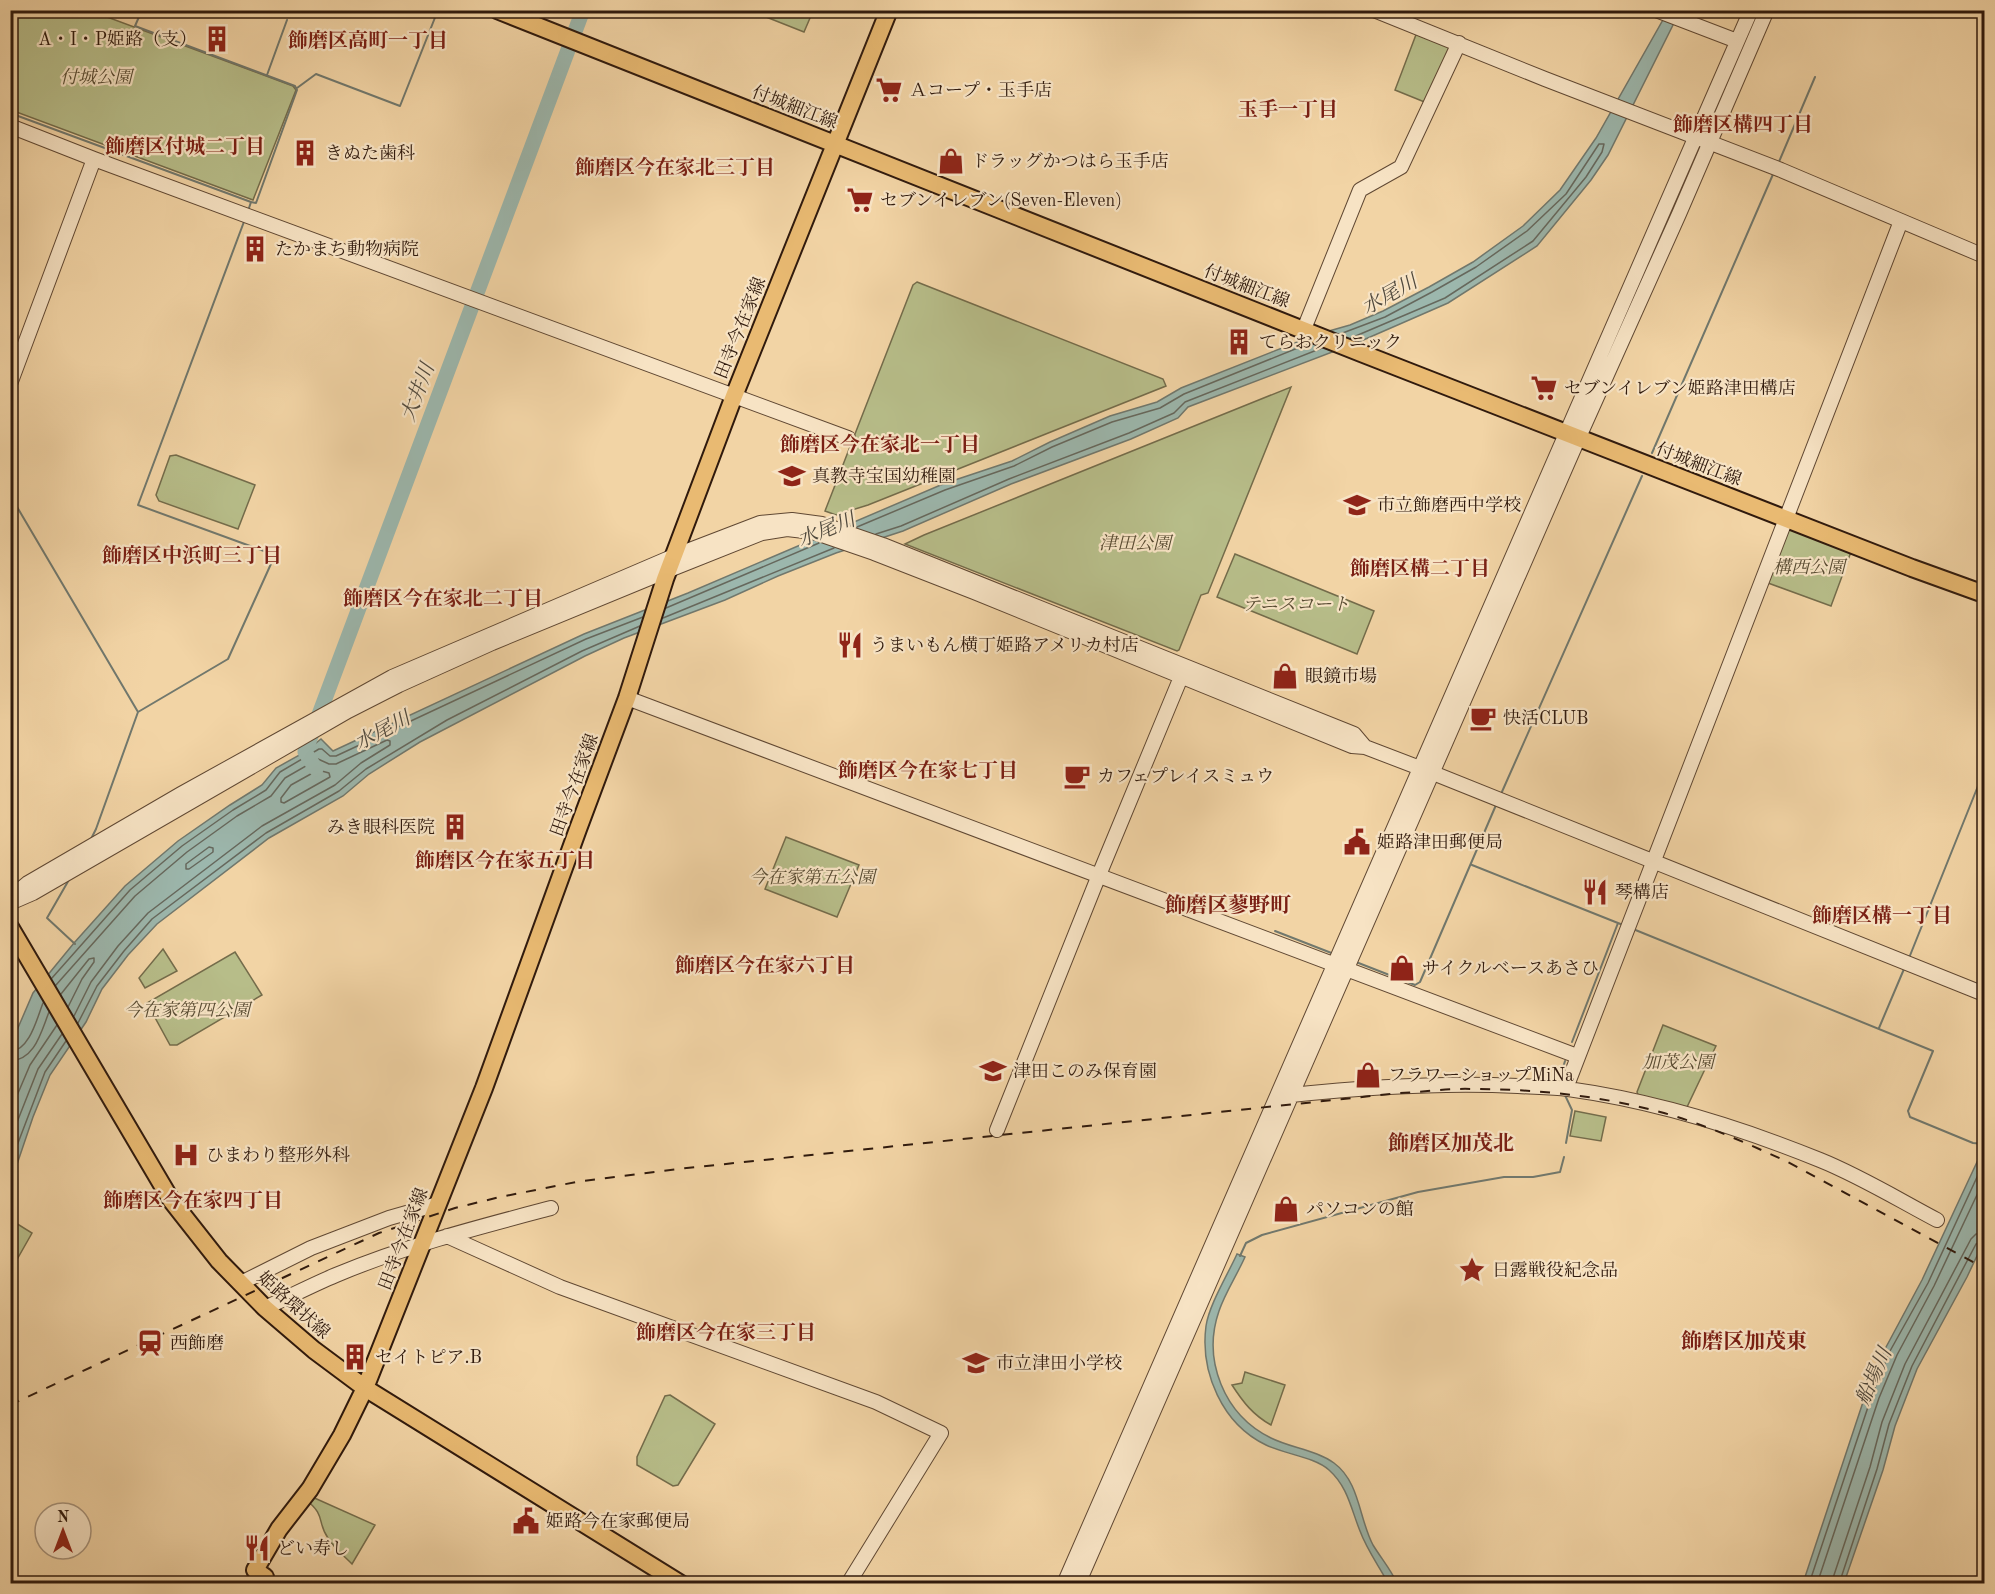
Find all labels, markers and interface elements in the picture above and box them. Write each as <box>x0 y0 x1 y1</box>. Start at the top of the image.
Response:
building icon: A・I・P姫路（支） <box>202 24 232 54</box>
place label: A・I・P姫路（支） <box>38 29 197 49</box>
district label: 飾磨区高町一丁目 <box>288 29 448 52</box>
park label: 付城公園 <box>60 67 135 87</box>
supermarket icon: Ａコープ・玉手店 <box>874 75 904 105</box>
place label: Ａコープ・玉手店 <box>909 80 1052 100</box>
street label: 付城細江線 <box>749 82 841 132</box>
district label: 玉手一丁目 <box>1238 98 1338 121</box>
district label: 飾磨区構四丁目 <box>1673 113 1813 136</box>
district label: 飾磨区付城二丁目 <box>105 135 265 158</box>
building icon: きぬた歯科 <box>290 138 320 168</box>
place label: きぬた歯科 <box>325 144 415 163</box>
shop icon: ドラッグかつはら玉手店 <box>936 146 966 176</box>
place label: ドラッグかつはら玉手店 <box>971 151 1169 171</box>
district label: 飾磨区今在家北三丁目 <box>575 156 775 179</box>
supermarket icon: セブンイレブン(Seven-Eleven) <box>845 185 875 215</box>
place label: セブンイレブン(Seven-Eleven) <box>880 191 1122 210</box>
building icon: たかまち動物病院 <box>240 234 270 264</box>
place label: たかまち動物病院 <box>275 239 419 259</box>
street label: 付城細江線 <box>1201 261 1293 311</box>
water label: 水尾川 <box>1358 270 1423 319</box>
street label: 田寺今在家線 <box>710 274 770 382</box>
building icon: てらおクリニック <box>1224 327 1254 357</box>
place label: てらおクリニック <box>1259 334 1402 352</box>
water label: 大井川 <box>397 359 440 424</box>
supermarket icon: セブンイレブン姫路津田構店 <box>1529 373 1559 403</box>
place label: セブンイレブン姫路津田構店 <box>1564 378 1796 398</box>
district label: 飾磨区今在家北一丁目 <box>780 433 980 456</box>
street label: 付城細江線 <box>1653 439 1745 489</box>
school or university icon: 真教寺宝国幼稚園 <box>777 461 807 491</box>
place label: 真教寺宝国幼稚園 <box>812 466 956 486</box>
school or university icon: 市立飾磨西中学校 <box>1342 490 1372 520</box>
place label: 市立飾磨西中学校 <box>1377 495 1521 515</box>
water label: 水尾川 <box>794 508 860 551</box>
park label: 津田公園 <box>1099 534 1174 553</box>
district label: 飾磨区中浜町三丁目 <box>102 544 282 567</box>
district label: 飾磨区構二丁目 <box>1350 557 1490 580</box>
park label: 構西公園 <box>1773 557 1848 577</box>
district label: 飾磨区今在家北二丁目 <box>343 587 543 610</box>
park label: テニスコート <box>1242 596 1350 614</box>
restaurant icon: うまいもん横丁姫路アメリカ村店 <box>835 630 865 660</box>
place label: うまいもん横丁姫路アメリカ村店 <box>870 635 1139 655</box>
shop icon: 眼鏡市場 <box>1270 661 1300 691</box>
place label: 眼鏡市場 <box>1305 666 1377 686</box>
cafe icon: 快活CLUB <box>1468 703 1498 733</box>
water label: 水尾川 <box>351 706 416 755</box>
place label: 快活CLUB <box>1503 708 1589 728</box>
street label: 田寺今在家線 <box>546 731 602 839</box>
district label: 飾磨区今在家七丁目 <box>838 759 1018 782</box>
cafe icon: カフェプレイスミュウ <box>1062 761 1092 791</box>
place label: カフェプレイスミュウ <box>1097 767 1274 786</box>
building icon: みき眼科医院 <box>440 812 470 842</box>
place label: みき眼科医院 <box>327 817 435 837</box>
public building icon: 姫路津田郵便局 <box>1342 827 1372 857</box>
place label: 姫路津田郵便局 <box>1377 832 1503 852</box>
district label: 飾磨区今在家五丁目 <box>415 849 595 872</box>
park label: 今在家第五公園 <box>749 867 878 887</box>
restaurant icon: 琴構店 <box>1580 877 1610 907</box>
place label: 琴構店 <box>1615 882 1669 902</box>
district label: 飾磨区蓼野町 <box>1165 894 1291 917</box>
district label: 飾磨区構一丁目 <box>1812 904 1952 927</box>
shop icon: サイクルベースあさひ <box>1387 953 1417 983</box>
district label: 飾磨区今在家六丁目 <box>675 954 855 977</box>
place label: サイクルベースあさひ <box>1422 959 1599 978</box>
park label: 今在家第四公園 <box>124 1000 253 1020</box>
park label: 加茂公園 <box>1642 1052 1717 1072</box>
school or university icon: 津田このみ保育園 <box>978 1056 1008 1086</box>
shop icon: フラワーショップMiNa <box>1353 1060 1383 1090</box>
place label: 津田このみ保育園 <box>1013 1061 1157 1081</box>
place label: フラワーショップMiNa <box>1388 1066 1574 1085</box>
district label: 飾磨区加茂北 <box>1388 1132 1514 1155</box>
hospital icon: ひまわり整形外科 <box>171 1140 201 1170</box>
place label: ひまわり整形外科 <box>206 1145 350 1165</box>
street label: 田寺今在家線 <box>374 1185 432 1293</box>
district label: 飾磨区今在家四丁目 <box>103 1189 283 1212</box>
shop icon: パソコンの館 <box>1271 1194 1301 1224</box>
place label: パソコンの館 <box>1306 1199 1414 1219</box>
place icon: 日露戦役紀念品 <box>1457 1255 1487 1285</box>
place label: 日露戦役紀念品 <box>1492 1260 1618 1280</box>
street label: 姫路環状線 <box>254 1267 334 1343</box>
district label: 飾磨区今在家三丁目 <box>636 1321 816 1344</box>
station icon: 西飾磨 <box>135 1328 165 1358</box>
district label: 飾磨区加茂東 <box>1681 1330 1807 1353</box>
place label: 西飾磨 <box>170 1333 224 1353</box>
building icon: セイトピア.B <box>340 1342 370 1372</box>
water label: 船場川 <box>1852 1343 1897 1408</box>
school or university icon: 市立津田小学校 <box>961 1348 991 1378</box>
place label: セイトピア.B <box>375 1349 482 1367</box>
place label: 市立津田小学校 <box>996 1353 1122 1373</box>
north arrow <box>33 1501 93 1561</box>
public building icon: 姫路今在家郵便局 <box>511 1506 541 1536</box>
text: N <box>57 1510 70 1526</box>
place label: 姫路今在家郵便局 <box>546 1511 690 1531</box>
restaurant icon: どい寿し <box>242 1533 272 1563</box>
place label: どい寿し <box>277 1538 349 1558</box>

